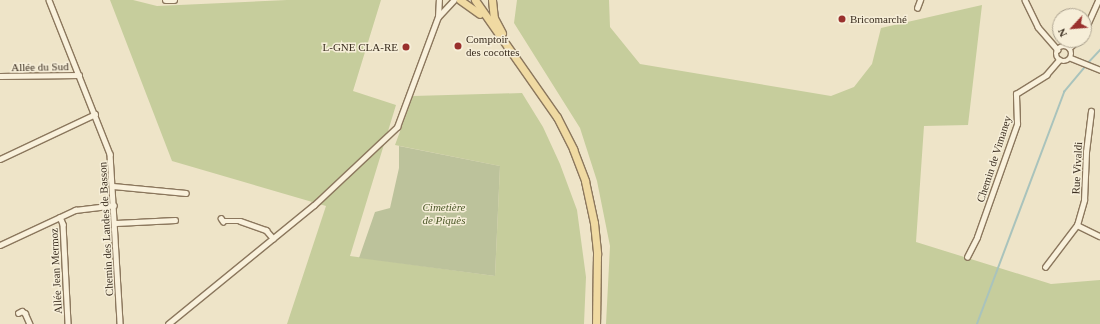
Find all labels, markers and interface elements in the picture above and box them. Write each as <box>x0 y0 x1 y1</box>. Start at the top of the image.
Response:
north arrow <box>1052 8 1092 48</box>
place label: Bricomarché <box>850 12 907 26</box>
marker: Bricomarché <box>837 14 847 24</box>
text: N <box>1055 27 1069 39</box>
place label: Comptoir des cocottes <box>466 33 519 59</box>
place label: L-GNE CLA-RE <box>323 40 398 54</box>
marker: Comptoir des cocottes <box>453 41 463 51</box>
marker: L-GNE CLA-RE <box>401 42 411 52</box>
street label: Allée du Sud <box>11 60 69 74</box>
street label: Chemin de Vimaney <box>974 114 1014 204</box>
street label: Rue Vivaldi <box>1069 141 1085 195</box>
street label: Chemin des Landes de Basson <box>96 162 116 296</box>
park label: Cimetière de Piquès <box>422 201 466 227</box>
street label: Allée Jean Mermoz <box>47 228 65 314</box>

